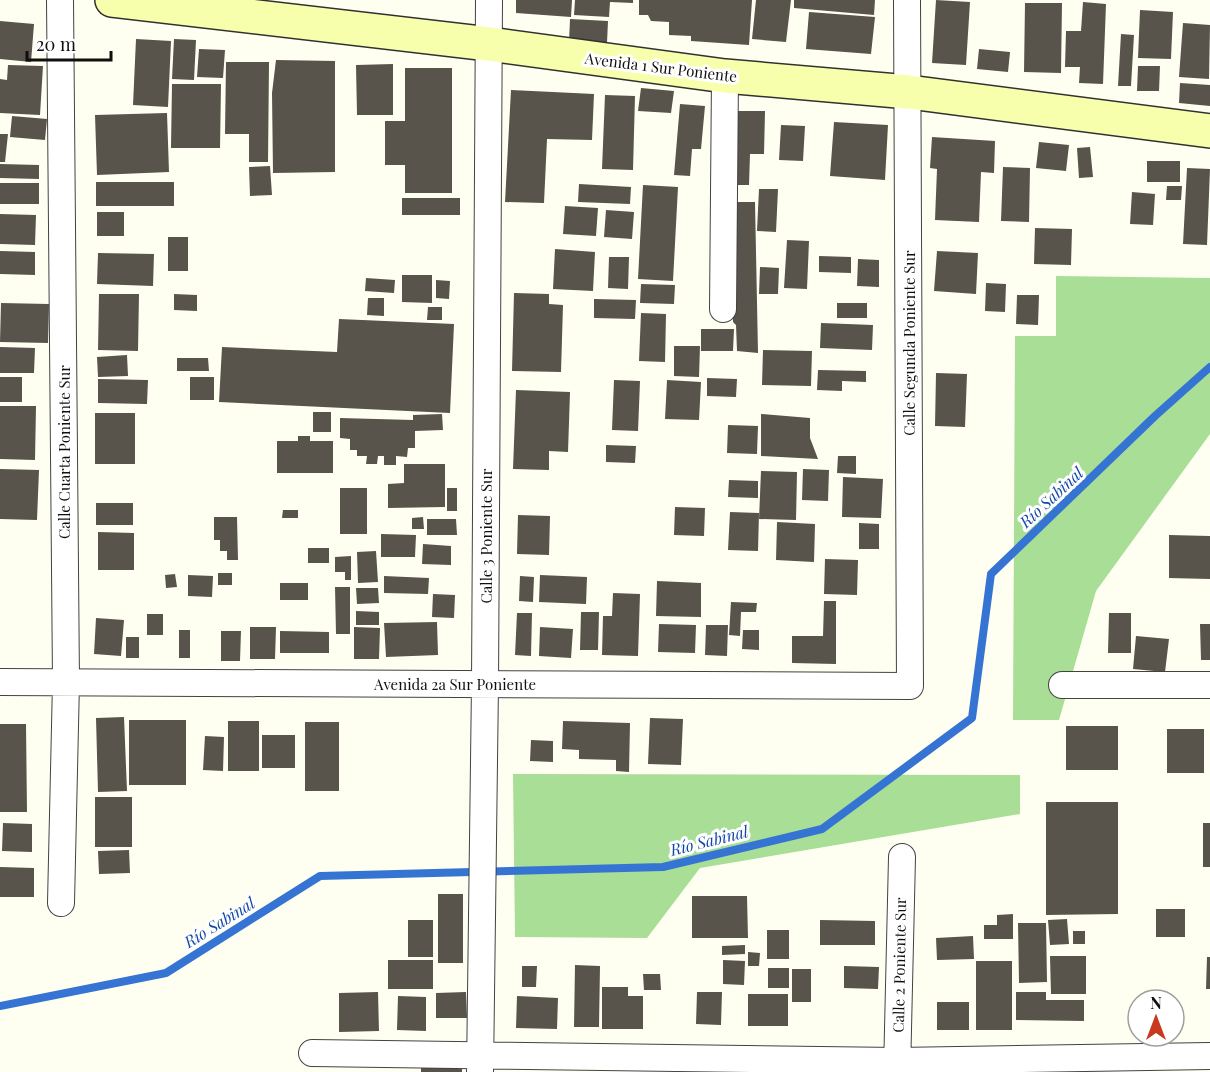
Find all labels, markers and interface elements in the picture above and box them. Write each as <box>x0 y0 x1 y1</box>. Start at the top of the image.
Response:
scale bar <box>27 24 111 62</box>
text: 20 m <box>36 32 76 56</box>
street label: Avenida 1 Sur Poniente <box>583 48 738 86</box>
street label: Calle Segunda Poniente Sur <box>899 250 919 436</box>
street label: Calle Cuarta Poniente Sur <box>54 365 74 539</box>
water label: Río Sabinal <box>1014 462 1088 532</box>
street label: Calle 3 Poniente Sur <box>476 468 496 603</box>
street label: Avenida 2a Sur Poniente <box>373 674 536 694</box>
water label: Río Sabinal <box>667 820 751 860</box>
water label: Río Sabinal <box>179 892 259 953</box>
street label: Calle 2 Poniente Sur <box>888 897 910 1033</box>
north arrow <box>1126 988 1186 1048</box>
text: N <box>1150 992 1162 1013</box>

